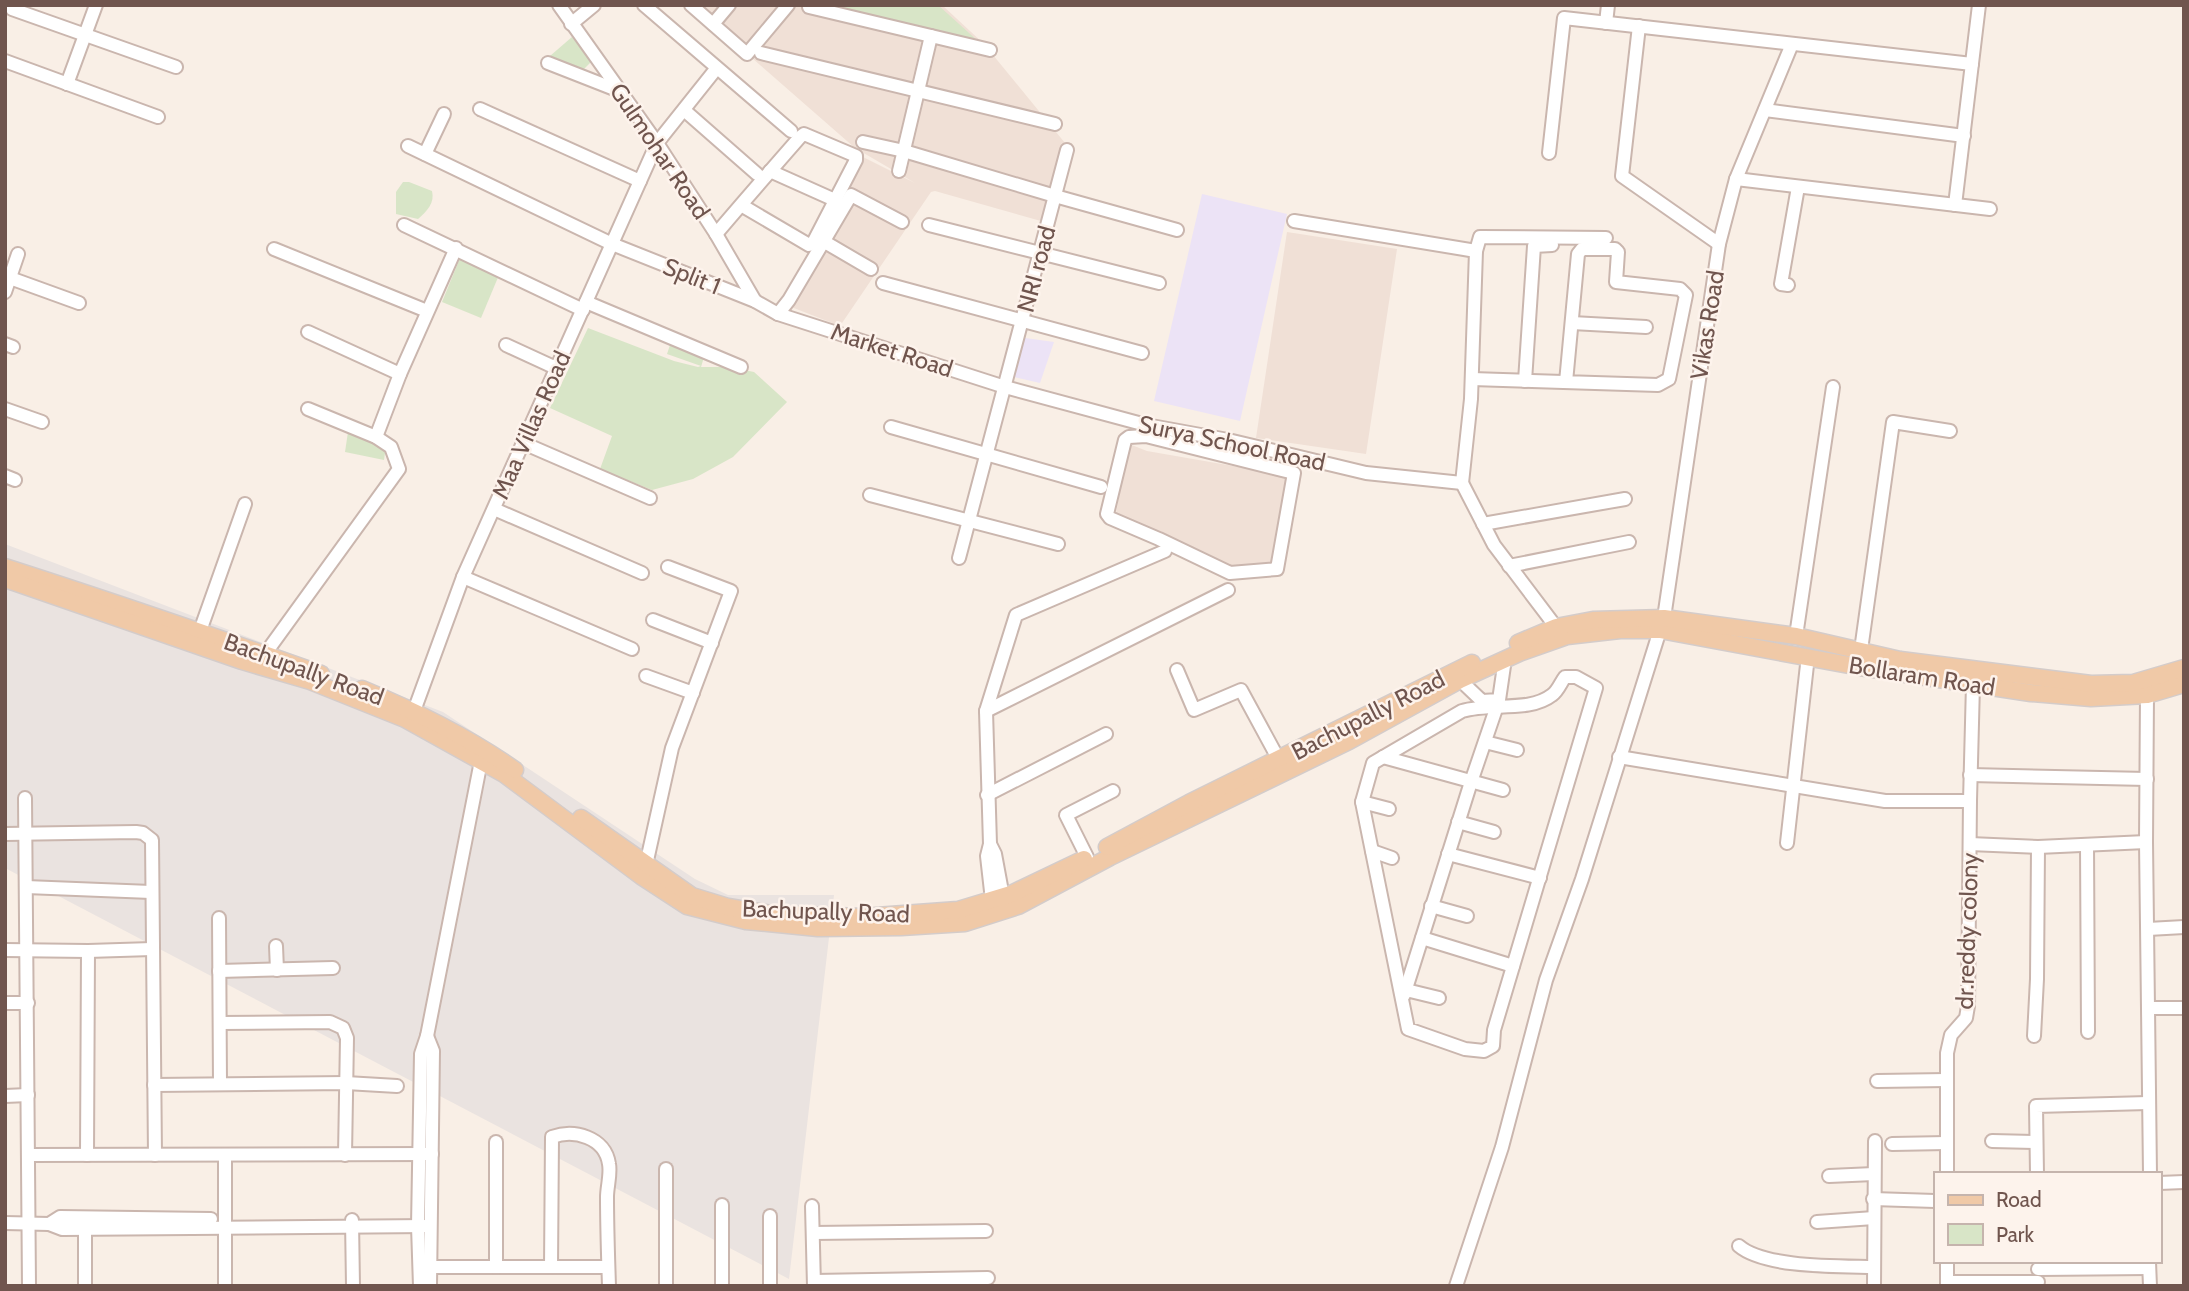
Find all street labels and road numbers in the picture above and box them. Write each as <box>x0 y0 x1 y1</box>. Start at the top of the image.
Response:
street label: Gulmohar Road <box>604 77 716 225</box>
street label: NRI road <box>1011 223 1061 315</box>
street label: Split 1 <box>659 251 725 301</box>
street label: Vikas Road <box>1684 268 1730 382</box>
street label: Market Road <box>827 317 957 383</box>
street label: Maa Villas Road <box>485 347 577 503</box>
street label: Surya School Road <box>1136 409 1328 477</box>
street label: Bachupally Road <box>220 627 388 711</box>
street label: Bollaram Road <box>1847 650 1997 702</box>
street label: Bachupally Road <box>1287 664 1449 766</box>
street label: dr.reddy colony <box>1950 852 1984 1010</box>
street label: Bachupally Road <box>742 894 910 928</box>

